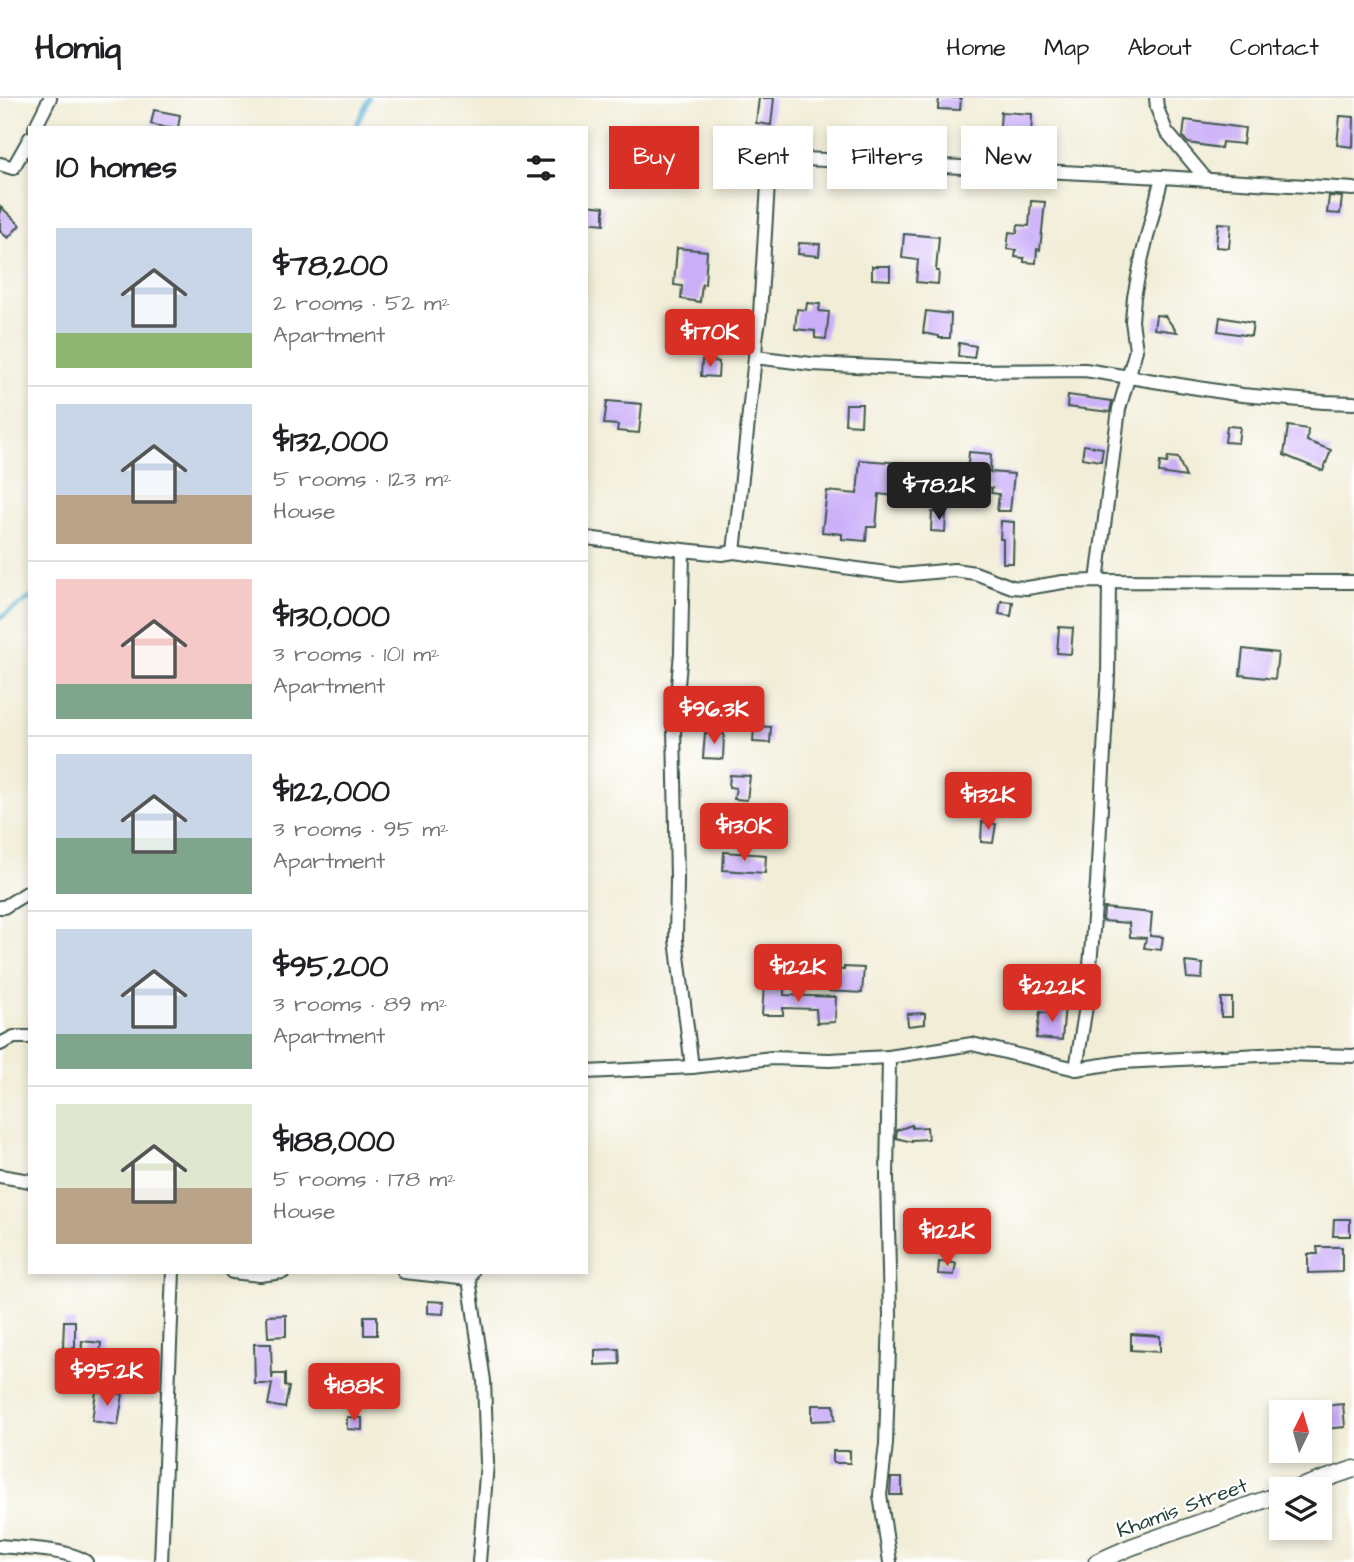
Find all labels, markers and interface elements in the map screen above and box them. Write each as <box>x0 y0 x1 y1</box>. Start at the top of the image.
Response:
text: Homiq <box>35 25 121 71</box>
text: Home <box>946 31 1006 65</box>
text: Map <box>1044 31 1089 65</box>
text: About <box>1127 31 1192 65</box>
text: Contact <box>1230 31 1319 65</box>
chip: Buy <box>609 126 699 189</box>
chip: Rent <box>713 126 813 189</box>
chip: Filters <box>827 126 947 189</box>
chip: New <box>961 126 1057 189</box>
text: 10 homes <box>56 147 177 189</box>
icon: filters <box>522 149 560 187</box>
text: $78,200 <box>273 245 388 287</box>
icon: home <box>112 256 196 340</box>
text: 2 rooms · 52 m² <box>273 287 450 319</box>
pin: $170K <box>661 310 759 369</box>
text: $170K <box>681 316 739 348</box>
text: Apartment <box>273 319 385 351</box>
text: $132,000 <box>273 421 388 463</box>
icon: home <box>112 432 196 516</box>
pin: $78.2K <box>882 462 996 522</box>
text: 5 rooms · 123 m² <box>273 463 452 495</box>
text: $78.2K <box>903 469 975 501</box>
text: House <box>273 495 336 527</box>
text: $130,000 <box>273 596 390 638</box>
icon: home <box>112 607 196 691</box>
text: 3 rooms · 101 m² <box>273 638 440 670</box>
text: Apartment <box>273 670 385 702</box>
pin: $96.3K <box>657 686 771 746</box>
text: $96.3K <box>679 693 749 725</box>
text: $122,000 <box>273 771 390 813</box>
pin: $132K <box>939 772 1037 832</box>
text: $132K <box>961 779 1015 811</box>
icon: home <box>112 782 196 866</box>
pin: $130K <box>695 804 793 863</box>
text: $130K <box>716 810 772 842</box>
text: 3 rooms · 95 m² <box>273 813 449 845</box>
text: Apartment <box>273 845 385 877</box>
pin: $122K <box>749 944 847 1004</box>
text: $95,200 <box>273 946 388 988</box>
text: $122K <box>770 951 826 983</box>
icon: home <box>112 957 196 1041</box>
pin: $222K <box>1003 964 1101 1024</box>
text: $222K <box>1019 971 1085 1003</box>
text: 3 rooms · 89 m² <box>273 988 447 1020</box>
text: Apartment <box>273 1020 385 1052</box>
text: $188,000 <box>273 1121 395 1163</box>
icon: home <box>112 1132 196 1216</box>
text: 5 rooms · 178 m² <box>273 1163 456 1195</box>
text: House <box>273 1195 336 1227</box>
pin: $122K <box>898 1208 996 1268</box>
text: $122K <box>919 1215 975 1247</box>
pin: $95.2K <box>50 1348 164 1408</box>
text: $95.2K <box>71 1355 143 1387</box>
pin: $188K <box>305 1364 403 1423</box>
text: $188K <box>324 1370 384 1402</box>
north arrow <box>1269 1400 1332 1463</box>
map controls <box>1269 1400 1332 1540</box>
street label: Khamis Street <box>1113 1471 1252 1545</box>
button: layers <box>1269 1477 1332 1540</box>

